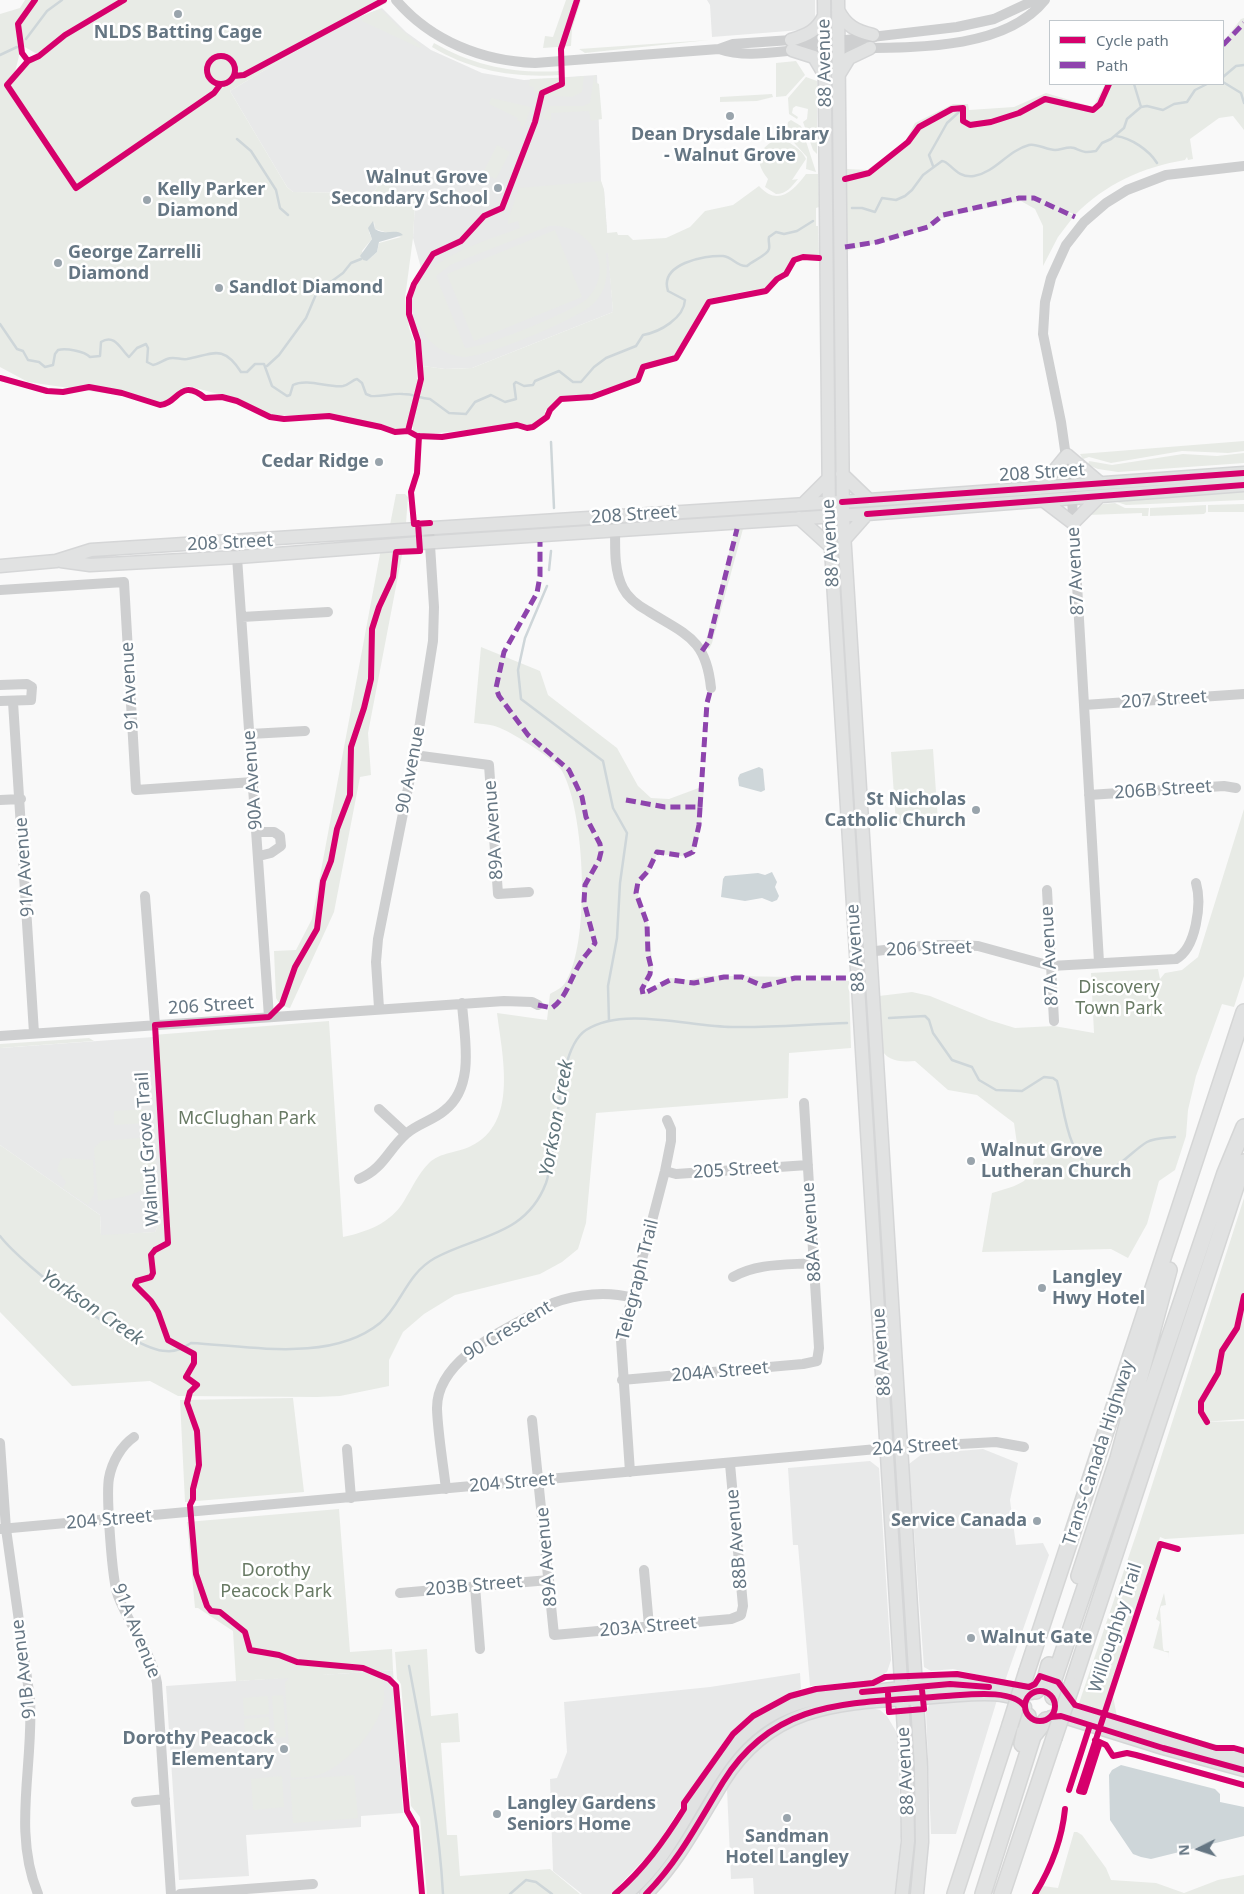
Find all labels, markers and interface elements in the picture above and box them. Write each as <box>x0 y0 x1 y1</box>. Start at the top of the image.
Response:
marker: NLDS Batting Cage <box>172 8 184 20</box>
street label: 88 Avenue <box>813 19 837 107</box>
legend <box>1049 20 1224 85</box>
place label: NLDS Batting Cage <box>94 22 262 44</box>
text: Cycle path <box>1096 30 1169 50</box>
text: Path <box>1096 55 1128 75</box>
marker: Dean Drysdale Library - Walnut Grove <box>724 110 736 122</box>
place label: Dean Drysdale Library - Walnut Grove <box>631 124 829 166</box>
place label: Walnut Grove Secondary School <box>331 167 488 210</box>
place label: Kelly Parker Diamond <box>157 179 265 222</box>
marker: Walnut Grove Secondary School <box>492 182 504 194</box>
marker: Kelly Parker Diamond <box>141 194 153 206</box>
place label: George Zarrelli Diamond <box>68 242 201 284</box>
marker: George Zarrelli Diamond <box>52 257 64 269</box>
place label: Sandlot Diamond <box>229 277 383 299</box>
marker: Sandlot Diamond <box>213 282 225 294</box>
place label: Cedar Ridge <box>261 451 369 473</box>
marker: Cedar Ridge <box>373 456 385 468</box>
street label: 208 Street <box>998 459 1086 487</box>
street label: 88 Avenue <box>818 498 844 588</box>
street label: 208 Street <box>590 501 678 529</box>
street label: 87 Avenue <box>1063 526 1089 616</box>
street label: 208 Street <box>187 530 273 556</box>
street label: 91 Avenue <box>117 641 143 731</box>
street label: 207 Street <box>1120 686 1208 714</box>
street label: 90 Avenue <box>392 725 430 815</box>
street label: 90A Avenue <box>239 729 267 831</box>
street label: 206B Street <box>1114 776 1212 804</box>
street label: 89A Avenue <box>480 779 508 881</box>
place label: St Nicholas Catholic Church <box>825 789 966 832</box>
marker: St Nicholas Catholic Church <box>970 804 982 816</box>
street label: 91A Avenue <box>11 816 39 918</box>
street label: 88 Avenue <box>842 903 870 993</box>
street label: 87A Avenue <box>1037 906 1063 1006</box>
street label: 206 Street <box>886 937 972 961</box>
park label: Discovery Town Park <box>1075 977 1163 1020</box>
street label: 206 Street <box>167 992 255 1020</box>
water label: Yorkson Creek <box>536 1058 578 1178</box>
street label: Walnut Grove Trail <box>132 1071 164 1227</box>
park label: McClughan Park <box>178 1108 316 1130</box>
place label: Walnut Grove Lutheran Church <box>981 1140 1131 1182</box>
marker: Walnut Grove Lutheran Church <box>965 1155 977 1167</box>
street label: 205 Street <box>692 1156 780 1184</box>
street label: 88A Avenue <box>798 1181 826 1283</box>
street label: Telegraph Trail <box>612 1217 664 1343</box>
water label: Yorkson Creek <box>37 1266 147 1350</box>
place label: Langley Hwy Hotel <box>1052 1267 1145 1310</box>
marker: Langley Hwy Hotel <box>1036 1282 1048 1294</box>
street label: 90 Crescent <box>460 1296 556 1366</box>
street label: 88 Avenue <box>868 1307 896 1397</box>
street label: 204A Street <box>671 1357 769 1387</box>
street label: Trans-Canada Highway <box>1059 1357 1139 1549</box>
street label: 204 Street <box>871 1433 959 1461</box>
street label: 204 Street <box>468 1469 556 1497</box>
street label: 88B Avenue <box>722 1488 752 1590</box>
street label: 204 Street <box>65 1506 153 1534</box>
street label: 89A Avenue <box>532 1506 562 1608</box>
place label: Service Canada <box>891 1510 1027 1532</box>
marker: Service Canada <box>1031 1515 1043 1527</box>
park label: Dorothy Peacock Park <box>220 1560 332 1602</box>
street label: Willoughby Trail <box>1085 1560 1147 1696</box>
street label: 203B Street <box>424 1571 524 1601</box>
street label: 91A Avenue <box>107 1581 165 1681</box>
street label: 203A Street <box>599 1612 697 1642</box>
street label: 91B Avenue <box>7 1618 41 1720</box>
place label: Walnut Gate <box>981 1627 1092 1649</box>
marker: Walnut Gate <box>965 1632 977 1644</box>
street label: 88 Avenue <box>893 1726 919 1816</box>
place label: Dorothy Peacock Elementary <box>122 1728 274 1770</box>
marker: Dorothy Peacock Elementary <box>278 1743 290 1755</box>
place label: Langley Gardens Seniors Home <box>507 1793 656 1836</box>
marker: Langley Gardens Seniors Home <box>491 1808 503 1820</box>
marker: Sandman Hotel Langley <box>781 1812 793 1824</box>
north arrow <box>1174 1824 1224 1874</box>
place label: Sandman Hotel Langley <box>725 1826 849 1868</box>
text: N <box>1174 1844 1193 1856</box>

